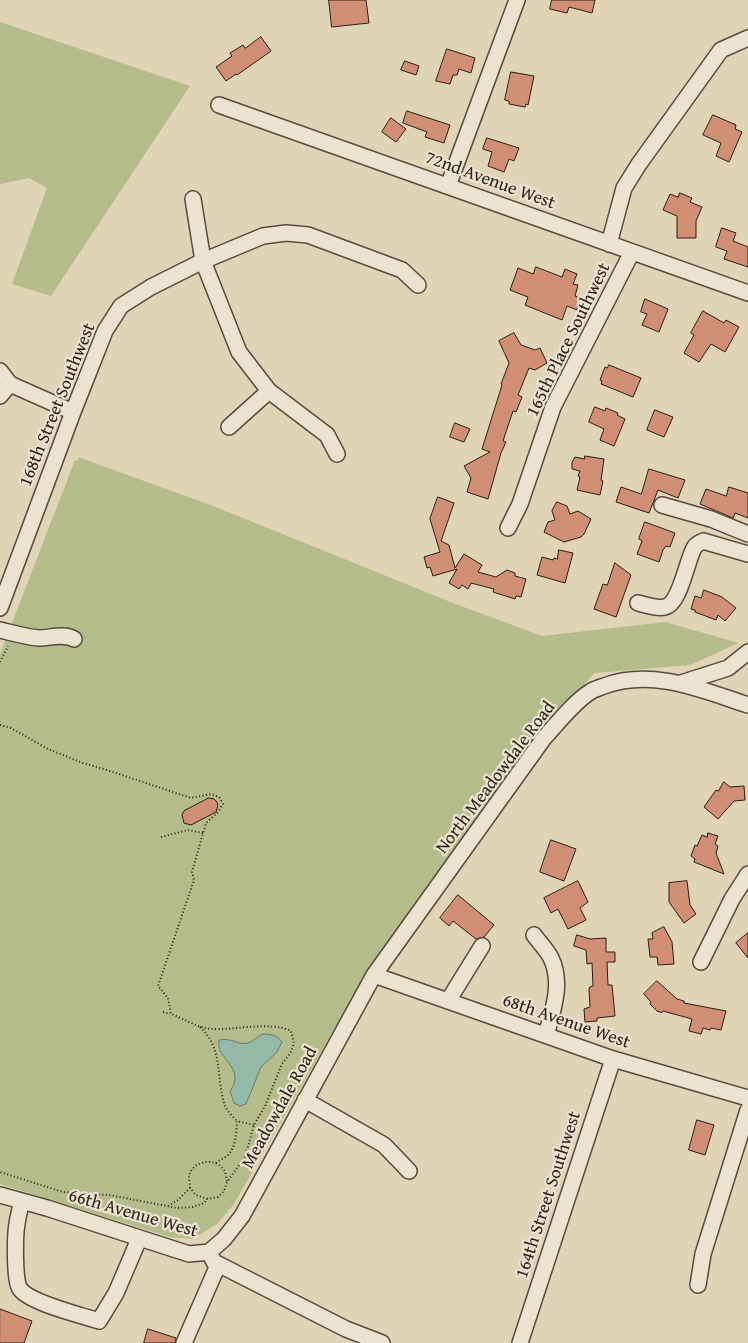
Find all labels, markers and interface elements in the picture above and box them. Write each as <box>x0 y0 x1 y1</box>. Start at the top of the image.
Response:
street label: 72nd Avenue West <box>422 147 558 215</box>
street label: 165th Place Southwest <box>522 260 616 420</box>
street label: 168th Street Southwest <box>15 320 101 490</box>
street label: North Meadowdale Road <box>432 698 560 858</box>
street label: 68th Avenue West <box>499 990 633 1054</box>
street label: Meadowdale Road <box>238 1043 322 1173</box>
street label: 164th Street Southwest <box>512 1109 586 1281</box>
street label: 66th Avenue West <box>66 1185 200 1243</box>

